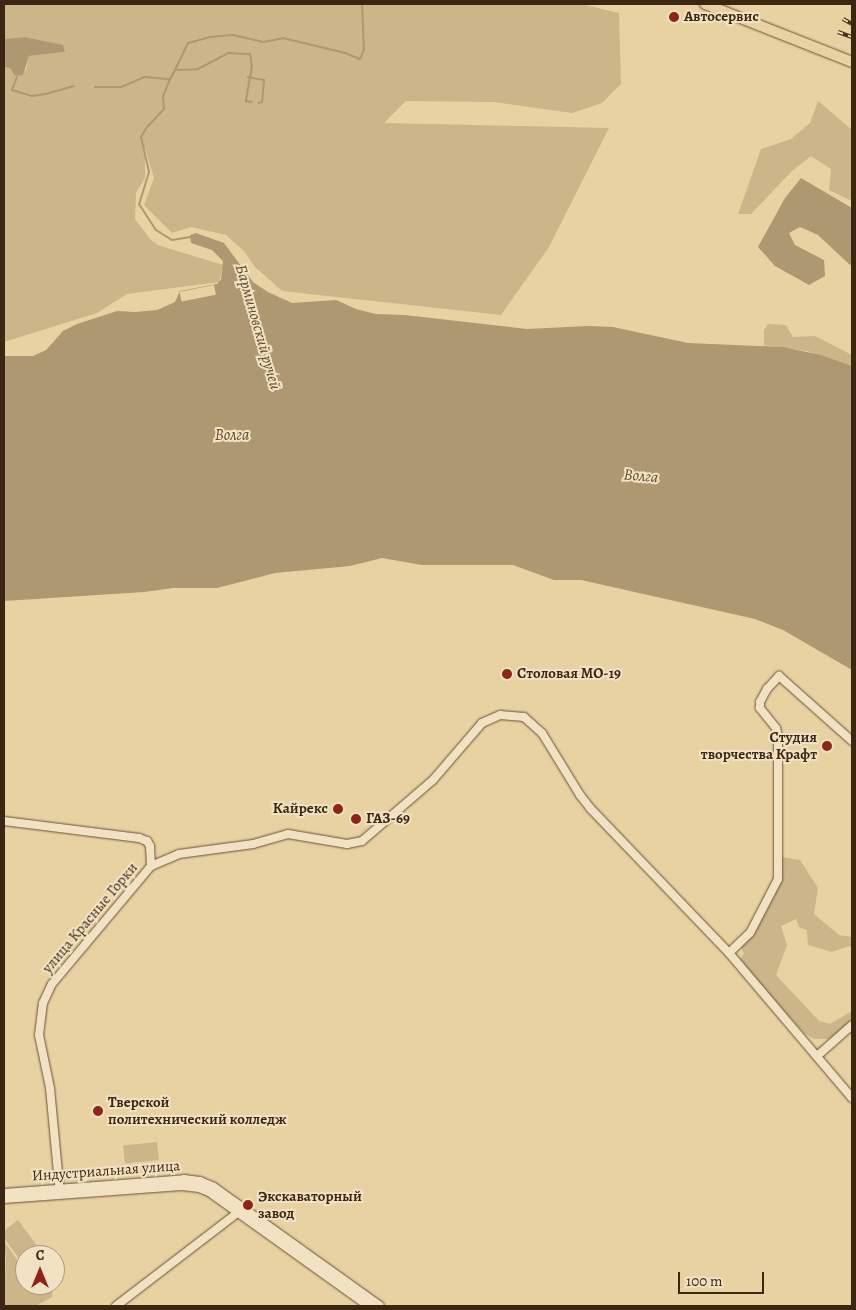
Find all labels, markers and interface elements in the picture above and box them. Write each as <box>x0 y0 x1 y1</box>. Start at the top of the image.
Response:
place label: Автосервис <box>684 8 759 26</box>
marker: Автосервис <box>668 11 680 23</box>
water label: Барминовский ручей <box>231 262 285 392</box>
water label: Волга <box>215 425 249 445</box>
water label: Волга <box>623 465 659 487</box>
place label: Столовая МО-19 <box>517 665 621 683</box>
marker: Столовая МО-19 <box>501 668 513 680</box>
place label: Студия творчества Крафт <box>701 728 817 763</box>
marker: Студия творчества Крафт <box>821 740 833 752</box>
place label: Кайрекс <box>273 800 328 818</box>
marker: Кайрекс <box>332 803 344 815</box>
place label: ГАЗ-69 <box>366 810 410 828</box>
marker: ГАЗ-69 <box>350 813 362 825</box>
street label: улица Красные Горки <box>39 859 141 977</box>
place label: Тверской политехнический колледж <box>108 1093 287 1128</box>
marker: Тверской политехнический колледж <box>92 1105 104 1117</box>
street label: Индустриальная улица <box>31 1157 181 1185</box>
place label: Экскаваторный завод <box>258 1187 362 1222</box>
marker: Экскаваторный завод <box>242 1199 254 1211</box>
north arrow <box>15 1245 65 1295</box>
text: С <box>36 1246 44 1265</box>
scale bar <box>681 1262 767 1294</box>
text: 100 m <box>686 1271 723 1291</box>

